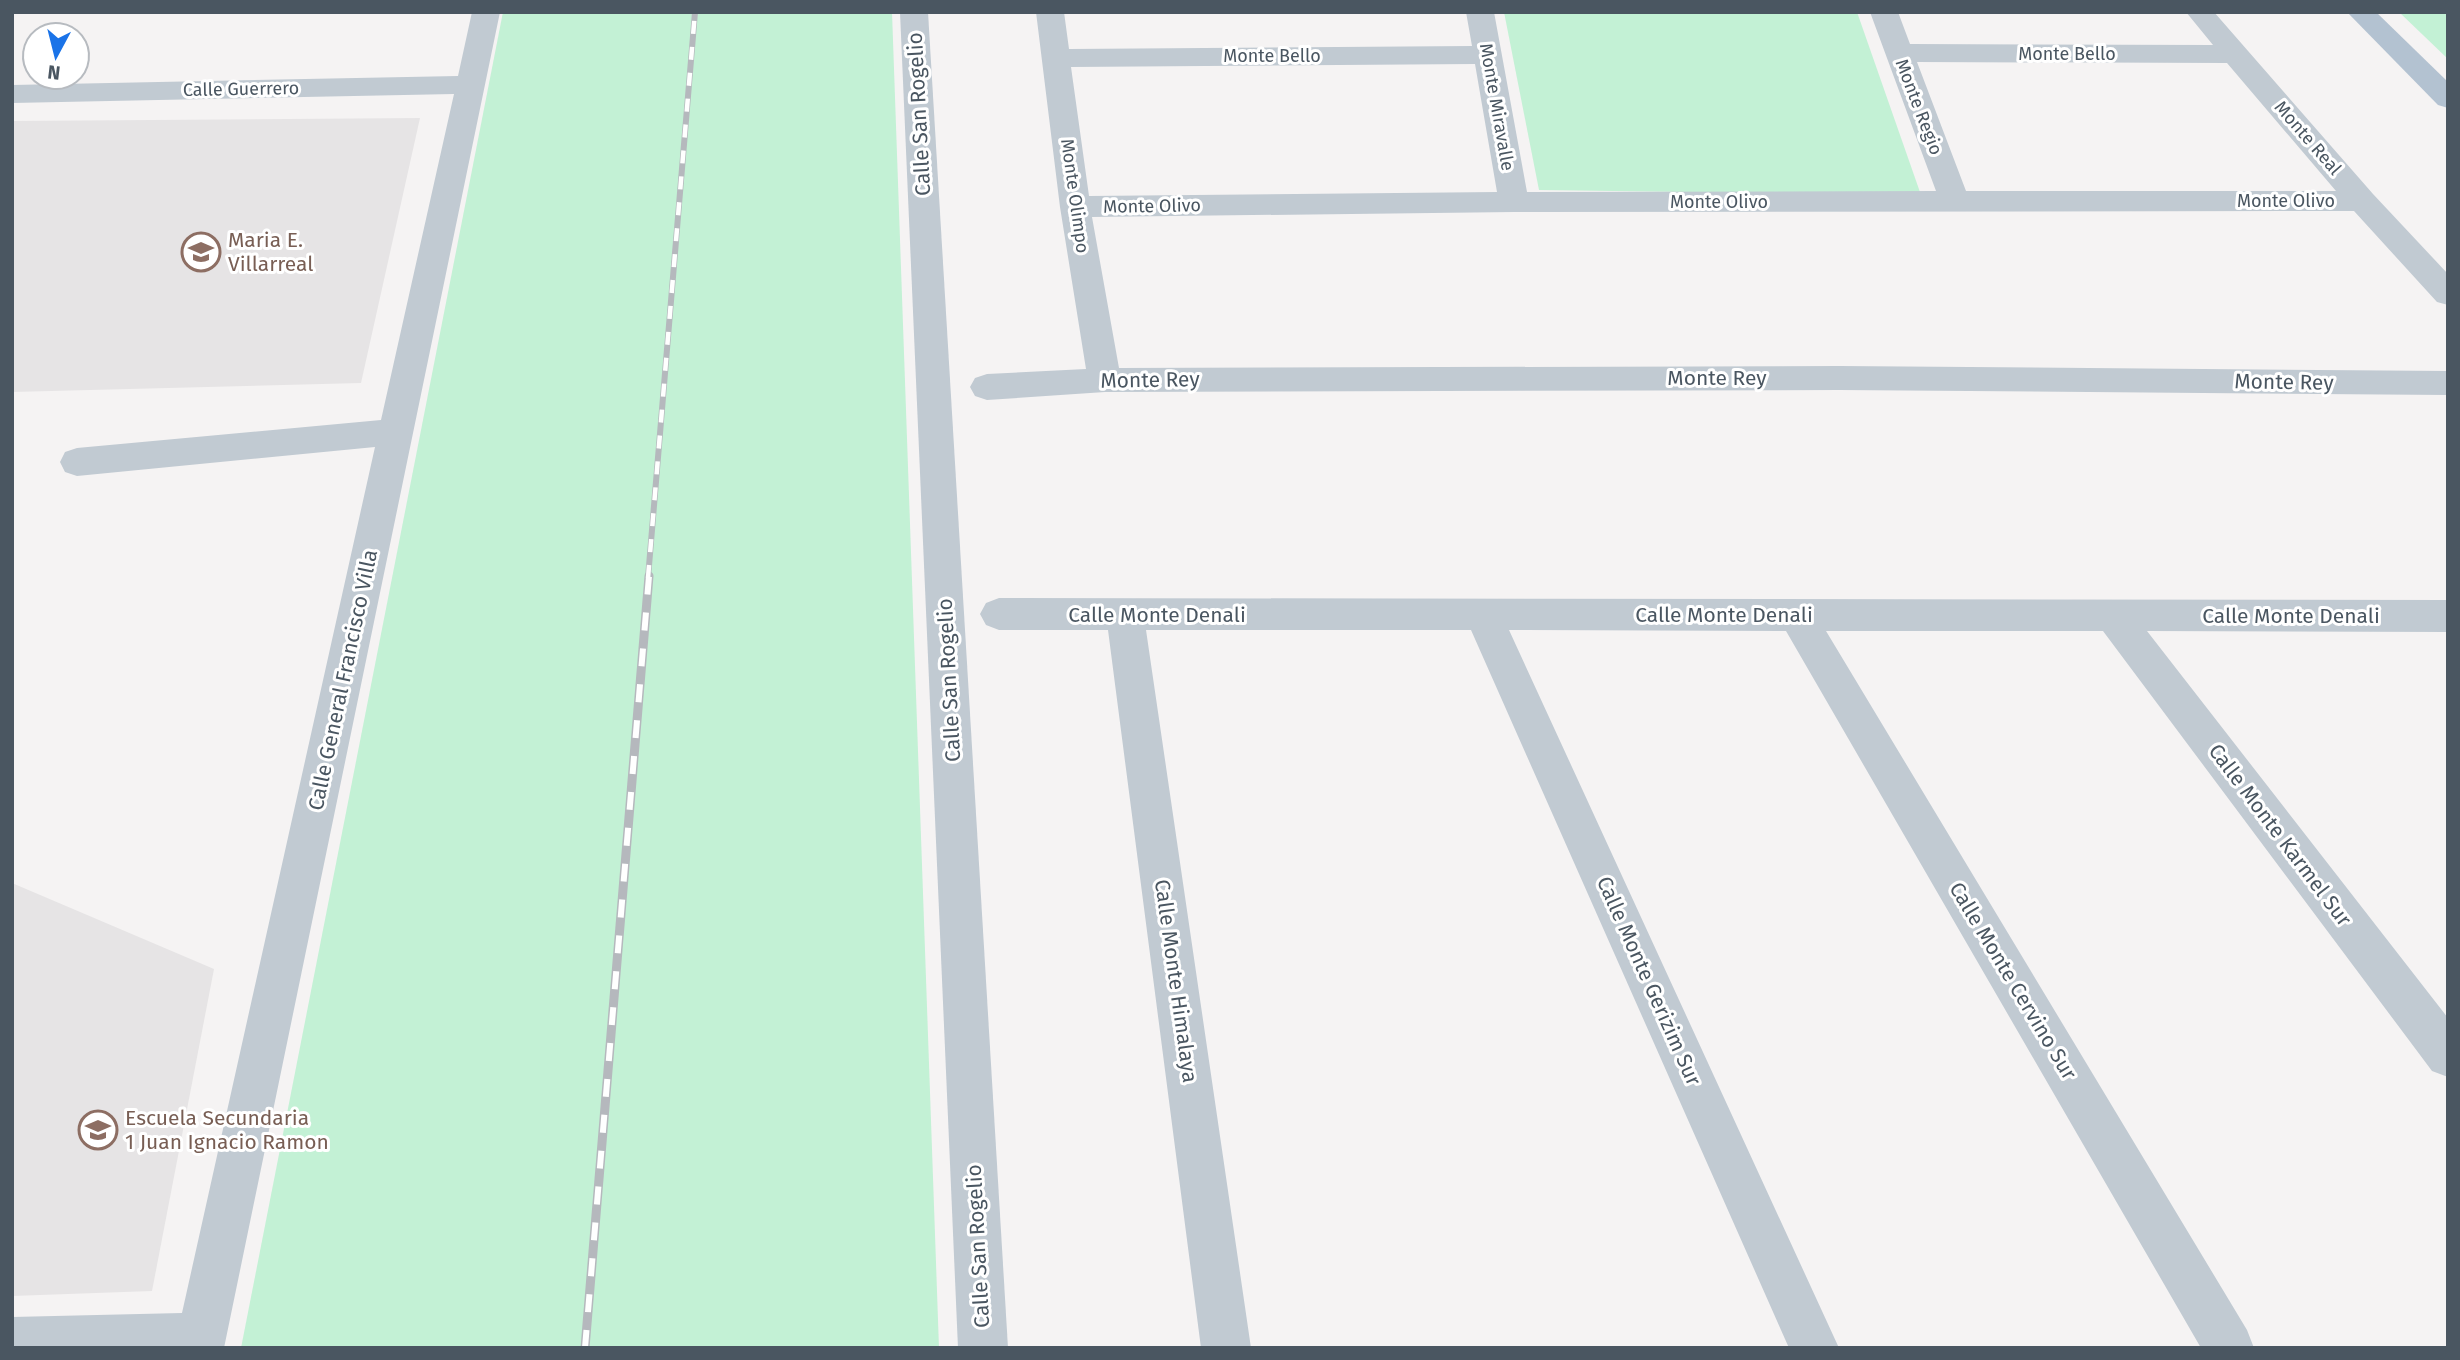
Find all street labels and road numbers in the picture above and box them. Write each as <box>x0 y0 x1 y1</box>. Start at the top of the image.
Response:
street label: Calle San Rogelio <box>902 32 936 196</box>
street label: Monte Miravalle <box>1475 41 1519 173</box>
street label: Monte Bello <box>2018 43 2116 65</box>
street label: Monte Bello <box>1223 45 1321 67</box>
street label: Monte Regio <box>1891 56 1947 158</box>
street label: Calle Guerrero <box>183 77 299 101</box>
street label: Monte Real <box>2270 96 2346 180</box>
street label: Monte Olimpo <box>1056 137 1094 255</box>
street label: Monte Olivo <box>2237 190 2335 212</box>
street label: Monte Olivo <box>1670 191 1768 213</box>
street label: Monte Olivo <box>1103 194 1201 218</box>
street label: Monte Rey <box>1667 365 1767 391</box>
street label: Monte Rey <box>1100 366 1201 394</box>
street label: Monte Rey <box>2234 368 2335 396</box>
street label: Calle General Francisco Villa <box>303 547 383 813</box>
street label: Calle San Rogelio <box>932 598 966 762</box>
street label: Calle Monte Denali <box>1068 602 1246 628</box>
street label: Calle Monte Denali <box>1635 602 1813 628</box>
street label: Calle Monte Denali <box>2202 603 2380 629</box>
street label: Calle Monte Karmel Sur <box>2203 739 2357 931</box>
street label: Calle Monte Gerizim Sur <box>1591 872 1707 1090</box>
street label: Calle Monte Cervino Sur <box>1944 877 2082 1085</box>
street label: Calle Monte Himalaya <box>1149 878 1203 1084</box>
street label: Calle San Rogelio <box>961 1164 995 1328</box>

